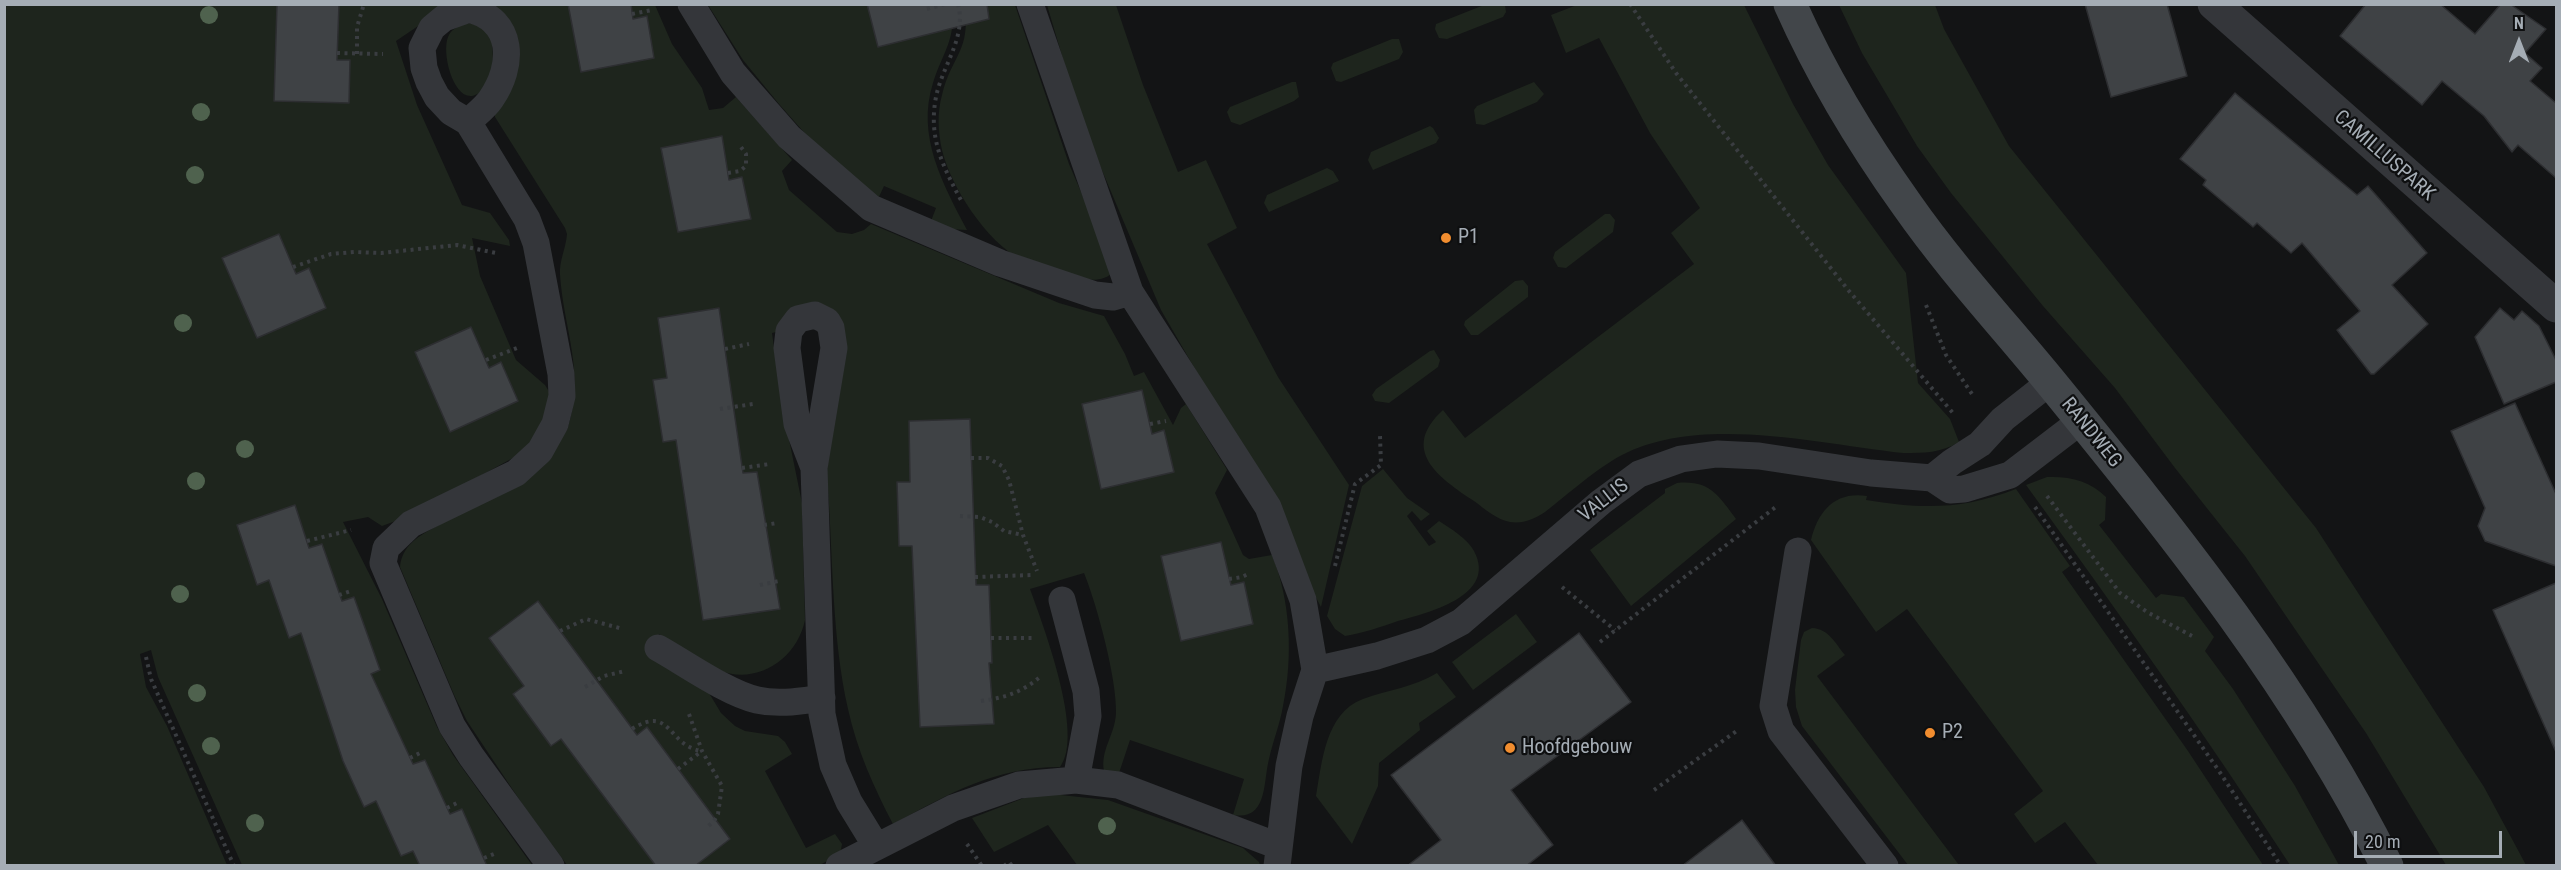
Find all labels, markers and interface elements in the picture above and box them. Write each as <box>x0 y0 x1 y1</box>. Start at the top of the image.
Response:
north arrow <box>2489 12 2549 72</box>
text: N <box>2514 14 2524 33</box>
street label: CAMILLUSPARK <box>2329 106 2439 206</box>
place label: P1 <box>1458 226 1479 250</box>
marker: P1 <box>1439 231 1453 245</box>
street label: RANDWEG <box>2056 393 2126 473</box>
street label: VALLIS <box>1574 474 1634 528</box>
place label: P2 <box>1942 721 1963 745</box>
marker: P2 <box>1923 726 1937 740</box>
place label: Hoofdgebouw <box>1522 736 1632 760</box>
marker: Hoofdgebouw <box>1503 741 1517 755</box>
scale bar <box>2357 819 2506 857</box>
text: 20 m <box>2365 831 2400 852</box>

